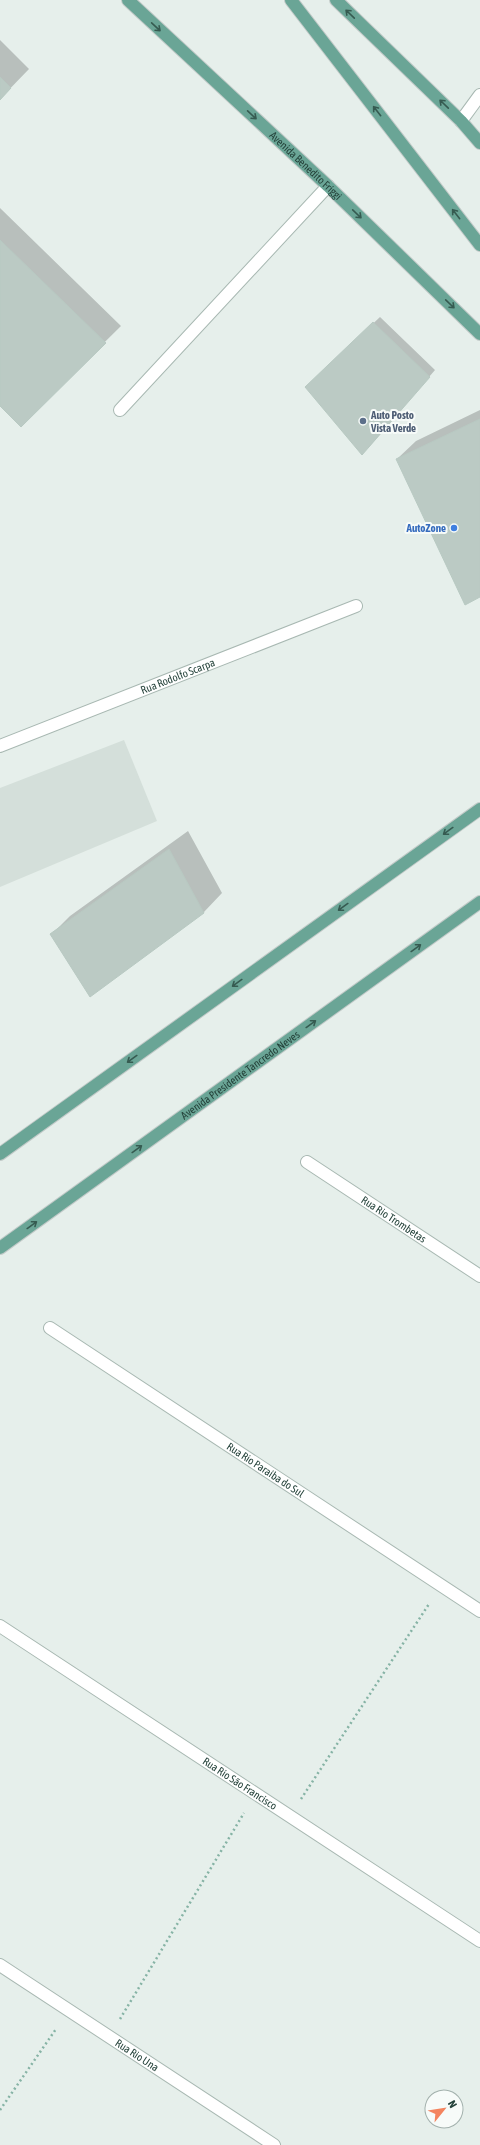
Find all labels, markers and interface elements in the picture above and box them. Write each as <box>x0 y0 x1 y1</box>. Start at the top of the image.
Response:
one-way arrow <box>345 9 355 18</box>
one-way arrow <box>151 22 162 31</box>
one-way arrow <box>439 99 449 109</box>
one-way arrow <box>373 105 381 116</box>
one-way arrow <box>247 110 257 120</box>
street label: Avenida Benedito Friggi <box>267 129 344 202</box>
one-way arrow <box>452 208 460 219</box>
one-way arrow <box>352 209 362 219</box>
one-way arrow <box>445 300 455 309</box>
place label: Auto Posto Vista Verde <box>370 409 416 434</box>
marker: Auto Posto Vista Verde <box>358 416 368 426</box>
place label: AutoZone <box>406 522 446 534</box>
marker: AutoZone <box>449 523 459 533</box>
street label: Rua Rodolfo Scarpa <box>139 656 217 696</box>
one-way arrow <box>443 827 454 836</box>
one-way arrow <box>338 903 349 911</box>
one-way arrow <box>410 944 421 952</box>
one-way arrow <box>232 979 243 987</box>
one-way arrow <box>305 1020 316 1028</box>
street label: Avenida Presidente Tancredo Neves <box>179 1028 302 1122</box>
one-way arrow <box>126 1055 137 1063</box>
one-way arrow <box>131 1145 142 1153</box>
street label: Rua Rio Trombetas <box>359 1194 429 1245</box>
one-way arrow <box>26 1221 37 1229</box>
street label: Rua Rio Paraíba do Sul <box>225 1440 306 1500</box>
street label: Rua Rio São Francisco <box>201 1755 279 1812</box>
street label: Rua Rio Una <box>113 2037 161 2074</box>
north arrow <box>424 2089 464 2129</box>
text: N <box>446 2098 459 2110</box>

